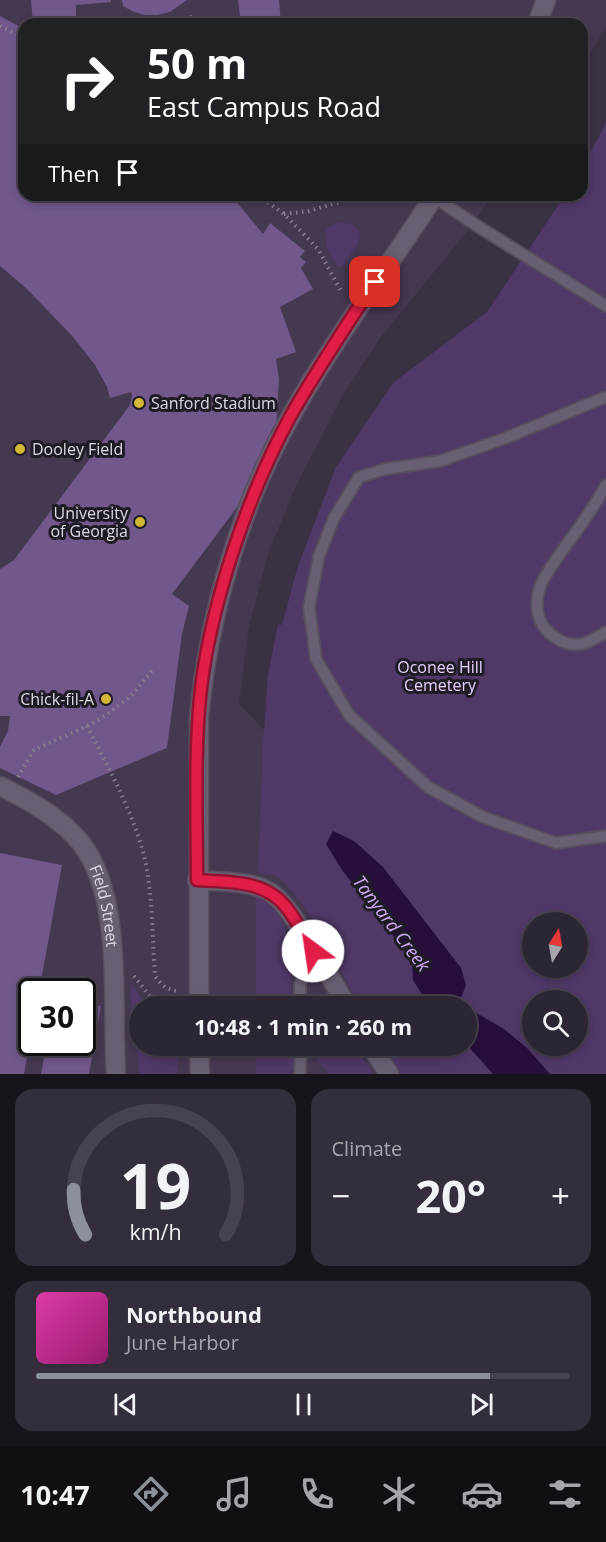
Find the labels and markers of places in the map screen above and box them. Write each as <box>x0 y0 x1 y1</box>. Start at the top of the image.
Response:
pin <box>349 256 400 307</box>
place label: Sanford Stadium <box>151 392 276 414</box>
marker: Sanford Stadium <box>132 396 146 410</box>
place label: Dooley Field <box>32 438 123 460</box>
marker: Dooley Field <box>13 442 27 456</box>
place label: University of Georgia <box>50 502 129 542</box>
marker: University of Georgia <box>133 515 147 529</box>
place label: Chick-fil-A <box>20 688 95 710</box>
marker: Chick-fil-A <box>99 692 113 706</box>

